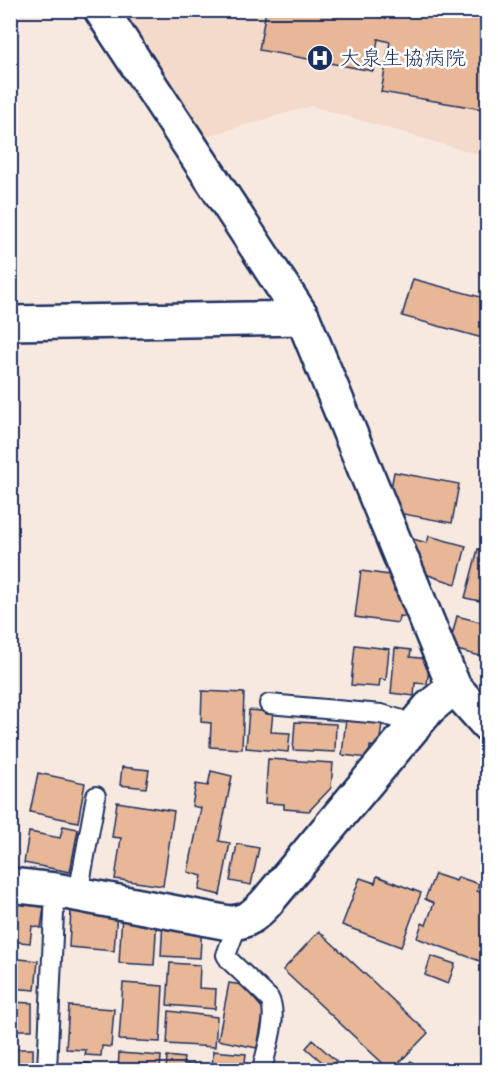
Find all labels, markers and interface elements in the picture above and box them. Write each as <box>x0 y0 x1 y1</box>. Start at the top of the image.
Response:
hospital icon: 大泉生協病院 <box>305 43 335 73</box>
place label: 大泉生協病院 <box>340 46 466 70</box>

